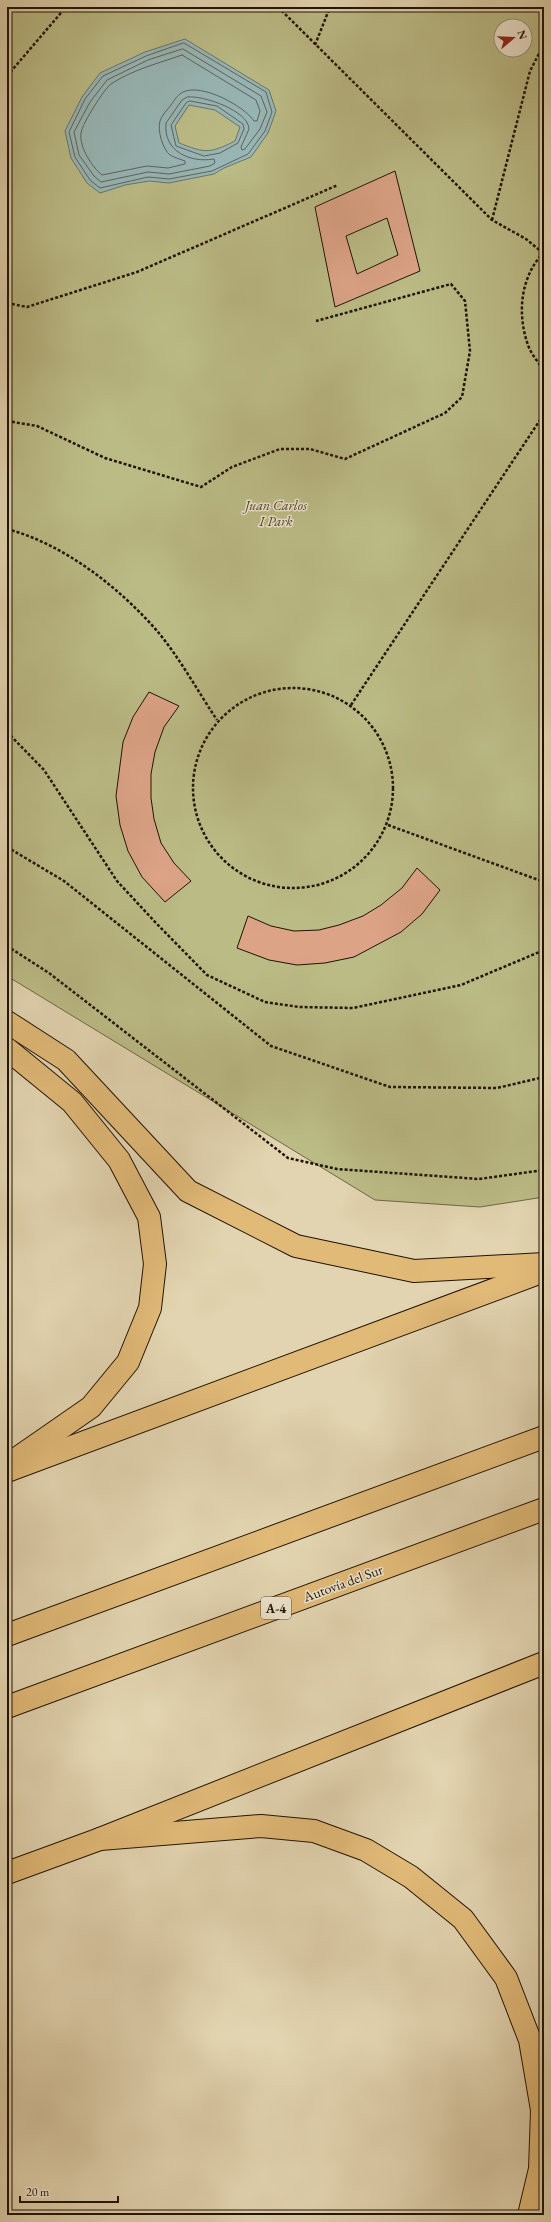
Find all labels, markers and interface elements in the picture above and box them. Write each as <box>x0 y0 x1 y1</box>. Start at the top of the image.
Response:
north arrow <box>493 18 533 58</box>
text: N <box>514 28 531 41</box>
park label: Juan Carlos I Park <box>242 496 307 530</box>
street label: Autovía del Sur <box>300 1560 386 1606</box>
road number: A-4 <box>261 1597 291 1619</box>
scale bar <box>20 2178 118 2204</box>
text: 20 m <box>26 2184 50 2200</box>

